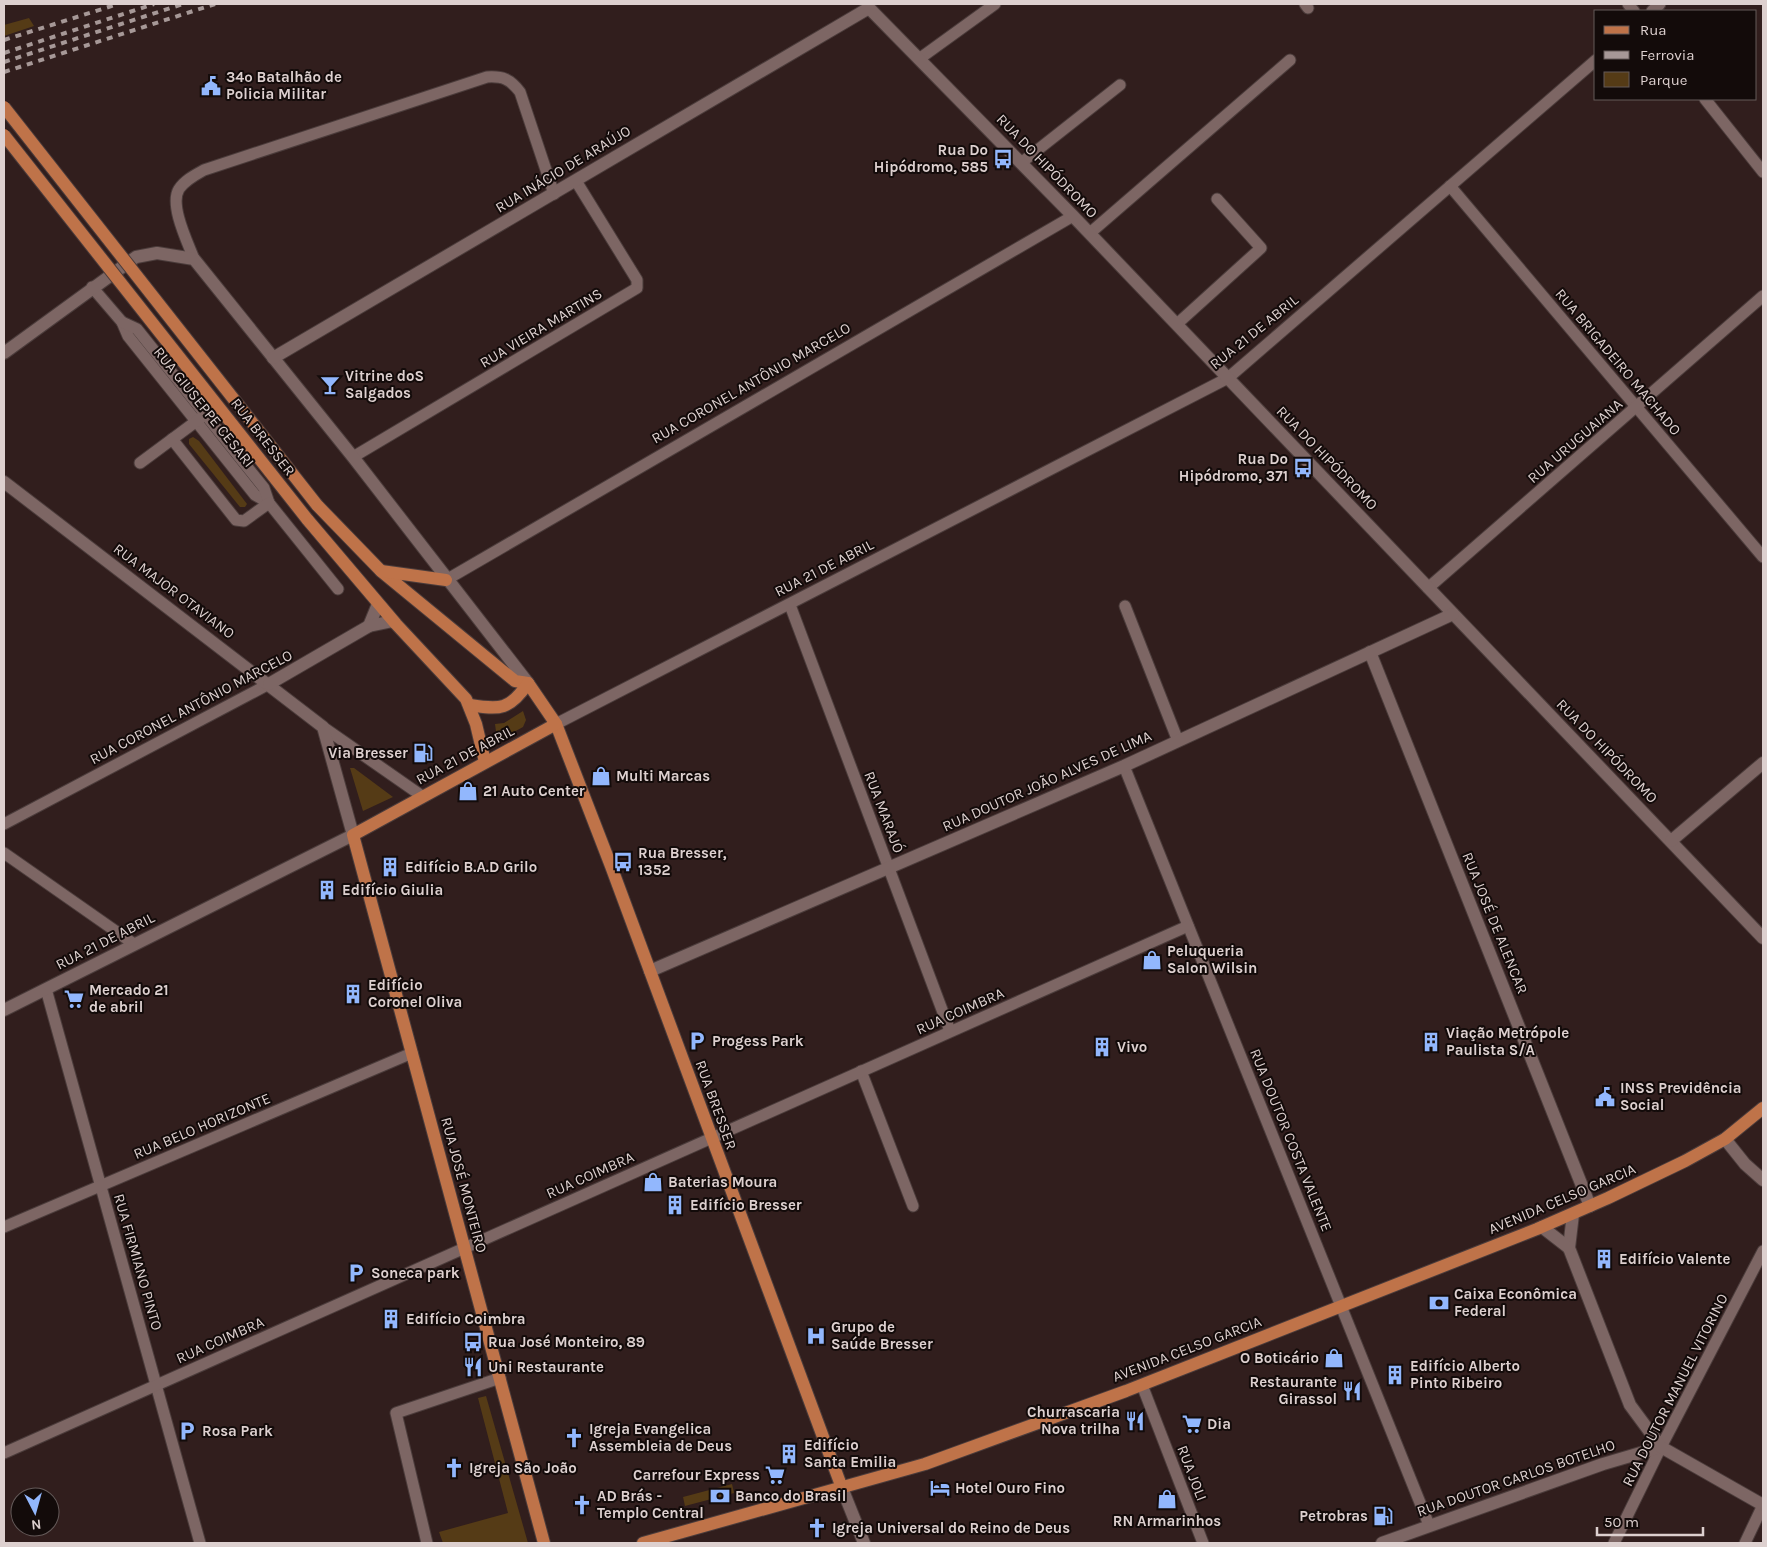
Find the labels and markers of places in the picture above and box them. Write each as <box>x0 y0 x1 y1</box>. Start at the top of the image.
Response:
place label: 34º Batalhão de Policia Militar <box>226 68 342 103</box>
public building icon: 34º Batalhão de Policia Militar <box>200 75 222 97</box>
place label: Rua Do Hipódromo, 585 <box>874 141 988 176</box>
bus stop icon: Rua Do Hipódromo, 585 <box>992 148 1014 170</box>
place label: Vitrine doS Salgados <box>345 367 424 402</box>
bar icon: Vitrine doS Salgados <box>319 374 341 396</box>
place label: Rua Do Hipódromo, 371 <box>1179 450 1288 485</box>
bus stop icon: Rua Do Hipódromo, 371 <box>1292 457 1314 479</box>
fuel station icon: Via Bresser <box>412 742 434 764</box>
place label: Via Bresser <box>328 744 408 762</box>
shop icon: Multi Marcas <box>590 765 612 787</box>
place label: Multi Marcas <box>616 767 710 785</box>
shop icon: 21 Auto Center <box>457 780 479 802</box>
place label: 21 Auto Center <box>483 782 585 800</box>
place label: Rua Bresser, 1352 <box>638 844 727 879</box>
bus stop icon: Rua Bresser, 1352 <box>612 851 634 873</box>
building icon: Edifício B.A.D Grilo <box>379 856 401 878</box>
place label: Edifício B.A.D Grilo <box>405 858 537 876</box>
building icon: Edifício Giulia <box>316 879 338 901</box>
place label: Edifício Giulia <box>342 881 443 899</box>
place label: Peluqueria Salon Wilsin <box>1167 942 1257 977</box>
shop icon: Peluqueria Salon Wilsin <box>1141 949 1163 971</box>
place label: Edifício Coronel Oliva <box>368 976 462 1011</box>
place label: Mercado 21 de abril <box>89 981 169 1016</box>
building icon: Edifício Coronel Oliva <box>342 983 364 1005</box>
supermarket icon: Mercado 21 de abril <box>63 988 85 1010</box>
place label: Viação Metrópole Paulista S/A <box>1446 1024 1569 1059</box>
parking icon: Progess Park <box>686 1030 708 1052</box>
building icon: Viação Metrópole Paulista S/A <box>1420 1031 1442 1053</box>
place label: Progess Park <box>712 1032 804 1050</box>
building icon: Vivo <box>1091 1036 1113 1058</box>
place label: Vivo <box>1117 1038 1147 1056</box>
place label: INSS Previdência Social <box>1620 1079 1742 1114</box>
public building icon: INSS Previdência Social <box>1594 1086 1616 1108</box>
shop icon: Baterias Moura <box>642 1171 664 1193</box>
place label: Baterias Moura <box>668 1173 777 1191</box>
building icon: Edifício Bresser <box>664 1194 686 1216</box>
place label: Edifício Bresser <box>690 1196 802 1214</box>
building icon: Edifício Valente <box>1593 1248 1615 1270</box>
place label: Edifício Valente <box>1619 1250 1730 1268</box>
parking icon: Soneca park <box>345 1262 367 1284</box>
place label: Soneca park <box>371 1264 460 1282</box>
place label: Caixa Econômica Federal <box>1454 1285 1577 1320</box>
bank icon: Caixa Econômica Federal <box>1428 1292 1450 1314</box>
building icon: Edifício Coimbra <box>380 1308 402 1330</box>
place label: Edifício Coimbra <box>406 1310 526 1328</box>
place label: Grupo de Saúde Bresser <box>831 1318 933 1353</box>
hospital icon: Grupo de Saúde Bresser <box>805 1325 827 1347</box>
bus stop icon: Rua José Monteiro, 89 <box>462 1331 484 1353</box>
place label: Rua José Monteiro, 89 <box>488 1333 645 1351</box>
shop icon: O Boticário <box>1323 1347 1345 1369</box>
place label: O Boticário <box>1240 1349 1319 1367</box>
restaurant icon: Uni Restaurante <box>462 1356 484 1378</box>
place label: Edifício Alberto Pinto Ribeiro <box>1410 1357 1520 1392</box>
place label: Uni Restaurante <box>488 1358 604 1376</box>
building icon: Edifício Alberto Pinto Ribeiro <box>1384 1364 1406 1386</box>
place label: Restaurante Girassol <box>1250 1373 1337 1408</box>
restaurant icon: Restaurante Girassol <box>1341 1380 1363 1402</box>
place label: Churrascaria Nova trilha <box>1027 1403 1120 1438</box>
restaurant icon: Churrascaria Nova trilha <box>1124 1410 1146 1432</box>
supermarket icon: Dia <box>1181 1413 1203 1435</box>
place label: Dia <box>1207 1415 1231 1433</box>
parking icon: Rosa Park <box>176 1420 198 1442</box>
place label: Igreja Evangelica Assembleia de Deus <box>589 1420 732 1455</box>
place label: Rosa Park <box>202 1422 273 1440</box>
church icon: Igreja Evangelica Assembleia de Deus <box>563 1427 585 1449</box>
place label: Edifício Santa Emilia <box>804 1436 896 1471</box>
building icon: Edifício Santa Emilia <box>778 1443 800 1465</box>
church icon: Igreja São João <box>443 1457 465 1479</box>
place label: Igreja São João <box>469 1459 577 1477</box>
supermarket icon: Carrefour Express <box>764 1464 786 1486</box>
place label: Carrefour Express <box>633 1466 760 1484</box>
hotel icon: Hotel Ouro Fino <box>929 1477 951 1499</box>
place label: Hotel Ouro Fino <box>955 1479 1065 1497</box>
bank icon: Banco do Brasil <box>709 1485 731 1507</box>
place label: AD Brás - Templo Central <box>597 1487 704 1522</box>
place label: Banco do Brasil <box>735 1487 846 1505</box>
shop icon: RN Armarinhos <box>1156 1488 1178 1510</box>
church icon: AD Brás - Templo Central <box>571 1494 593 1516</box>
fuel station icon: Petrobras <box>1372 1505 1394 1527</box>
place label: Petrobras <box>1299 1507 1368 1525</box>
place label: RN Armarinhos <box>1113 1512 1221 1530</box>
church icon: Igreja Universal do Reino de Deus <box>806 1517 828 1539</box>
place label: Igreja Universal do Reino de Deus <box>832 1519 1070 1537</box>

